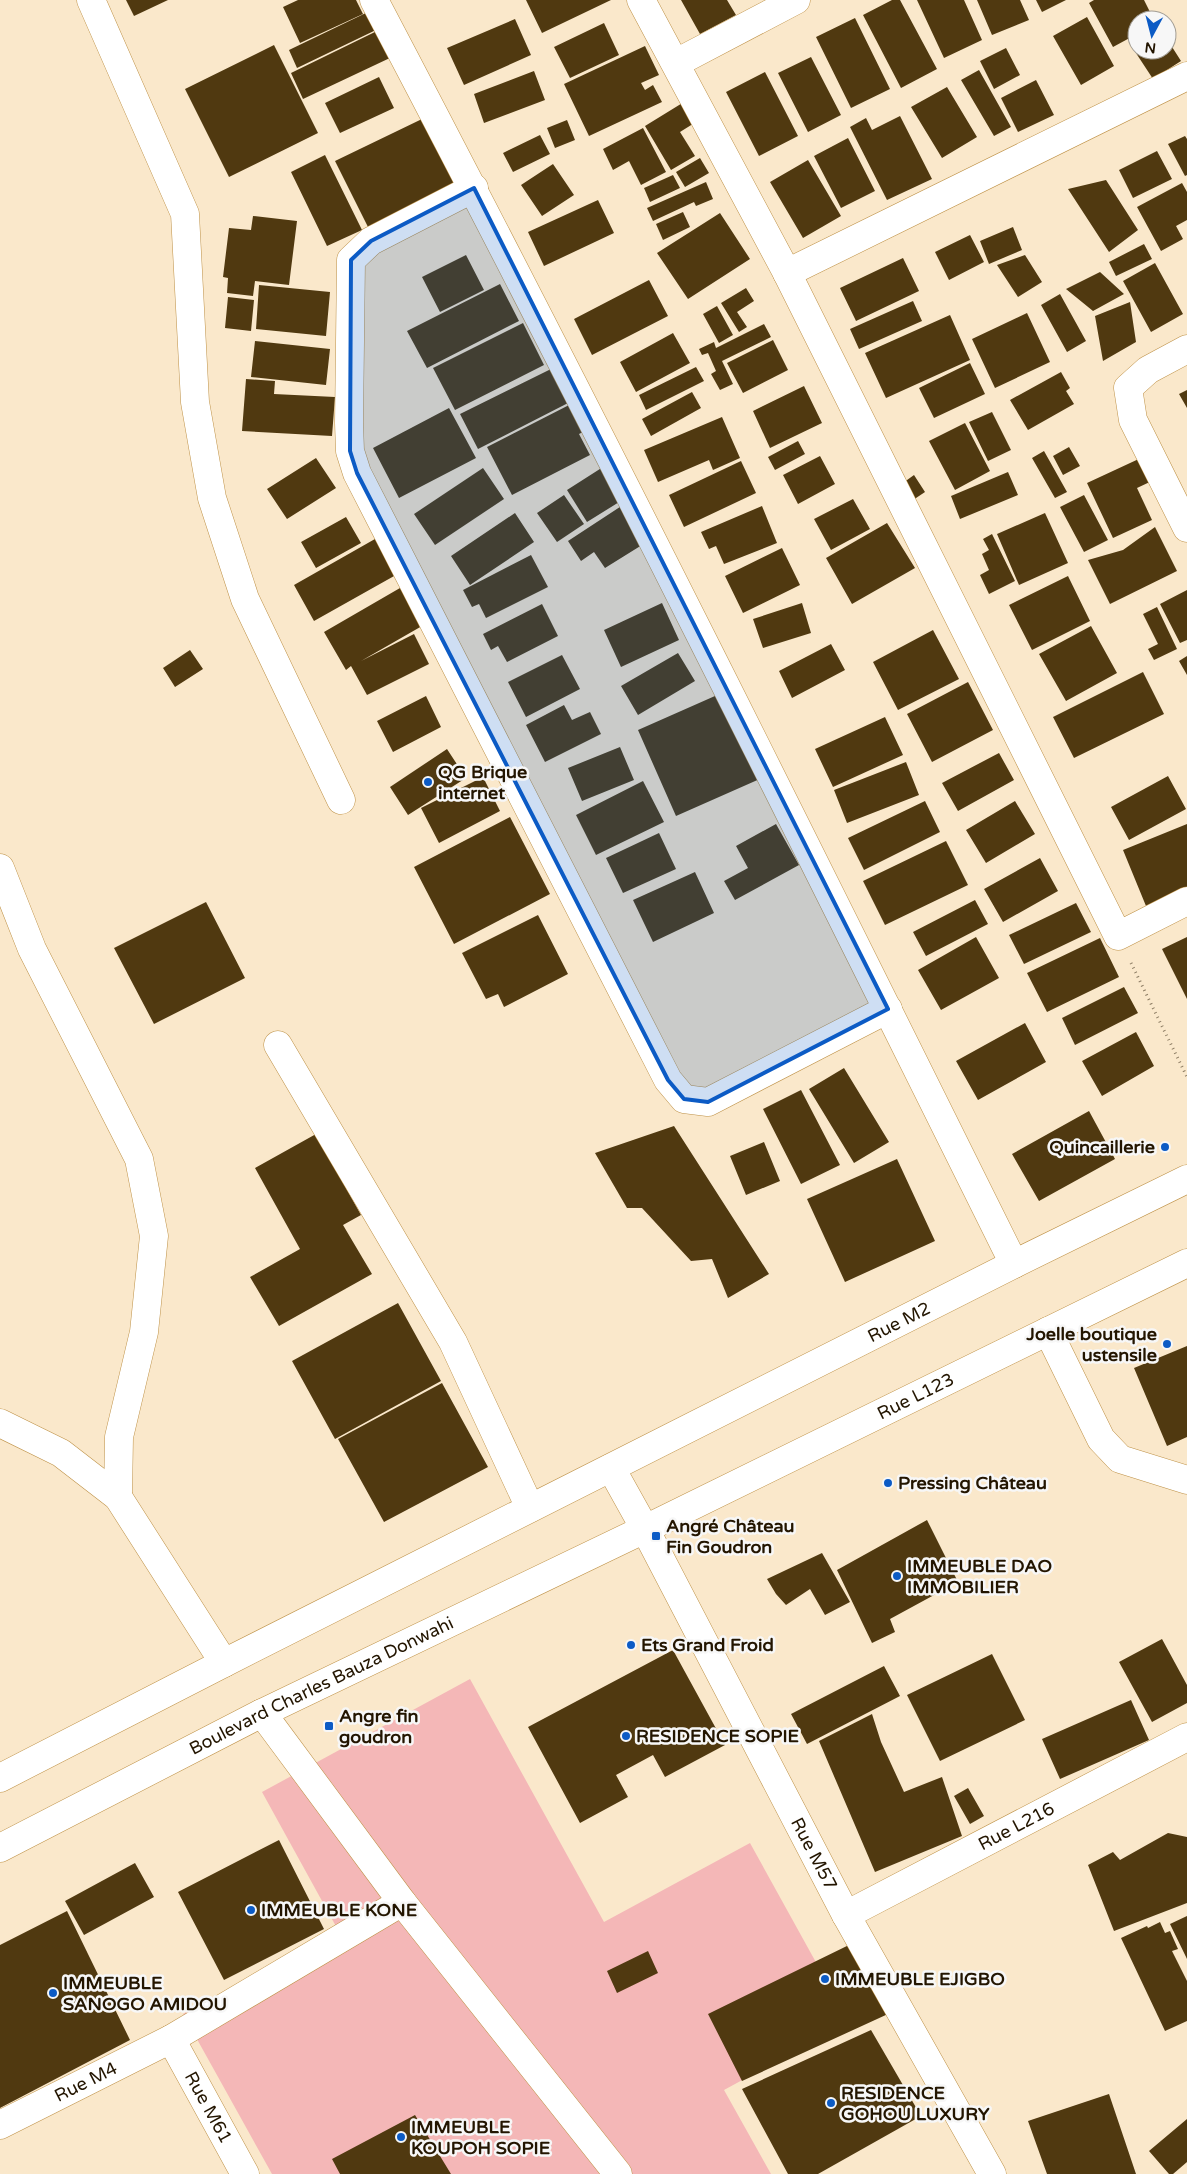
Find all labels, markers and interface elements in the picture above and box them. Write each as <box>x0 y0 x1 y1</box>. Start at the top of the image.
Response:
north arrow <box>1127 10 1177 60</box>
text: N <box>1144 38 1157 57</box>
place label: QG Brique internet <box>438 761 527 804</box>
marker: QG Brique internet <box>422 776 434 788</box>
place label: Quincaillerie <box>1049 1136 1155 1158</box>
marker: Quincaillerie <box>1159 1141 1171 1153</box>
street label: Rue M2 <box>864 1297 934 1347</box>
place label: Joelle boutique ustensile <box>1026 1323 1157 1366</box>
marker: Joelle boutique ustensile <box>1161 1338 1173 1350</box>
street label: Rue L123 <box>873 1368 958 1424</box>
place label: Pressing Château <box>898 1472 1047 1494</box>
marker: Pressing Château <box>882 1477 894 1489</box>
place label: Angré Château Fin Goudron <box>666 1515 794 1558</box>
marker: Angré Château Fin Goudron <box>650 1530 662 1542</box>
place label: IMMEUBLE DAO IMMOBILIER <box>907 1555 1052 1598</box>
marker: IMMEUBLE DAO IMMOBILIER <box>891 1570 903 1582</box>
street label: Boulevard Charles Bauza Donwahi <box>185 1612 457 1760</box>
place label: Ets Grand Froid <box>641 1634 774 1656</box>
marker: Ets Grand Froid <box>625 1639 637 1651</box>
place label: Angre fin goudron <box>339 1705 419 1748</box>
marker: Angre fin goudron <box>323 1720 335 1732</box>
place label: RESIDENCE SOPIE <box>636 1725 799 1747</box>
marker: RESIDENCE SOPIE <box>620 1730 632 1742</box>
street label: Rue L216 <box>974 1797 1058 1855</box>
street label: Rue M57 <box>786 1814 842 1894</box>
place label: IMMEUBLE KONE <box>261 1899 417 1921</box>
marker: IMMEUBLE KONE <box>245 1904 257 1916</box>
place label: IMMEUBLE EJIGBO <box>835 1968 1005 1990</box>
place label: IMMEUBLE SANOGO AMIDOU <box>63 1972 227 2015</box>
marker: IMMEUBLE EJIGBO <box>819 1973 831 1985</box>
marker: IMMEUBLE SANOGO AMIDOU <box>47 1987 59 1999</box>
street label: Rue M4 <box>51 2057 121 2107</box>
street label: Rue M61 <box>180 2068 237 2147</box>
place label: RESIDENCE GOHOU LUXURY <box>841 2082 990 2125</box>
marker: RESIDENCE GOHOU LUXURY <box>825 2097 837 2109</box>
place label: IMMEUBLE KOUPOH SOPIE <box>411 2116 550 2159</box>
marker: IMMEUBLE KOUPOH SOPIE <box>395 2131 407 2143</box>

